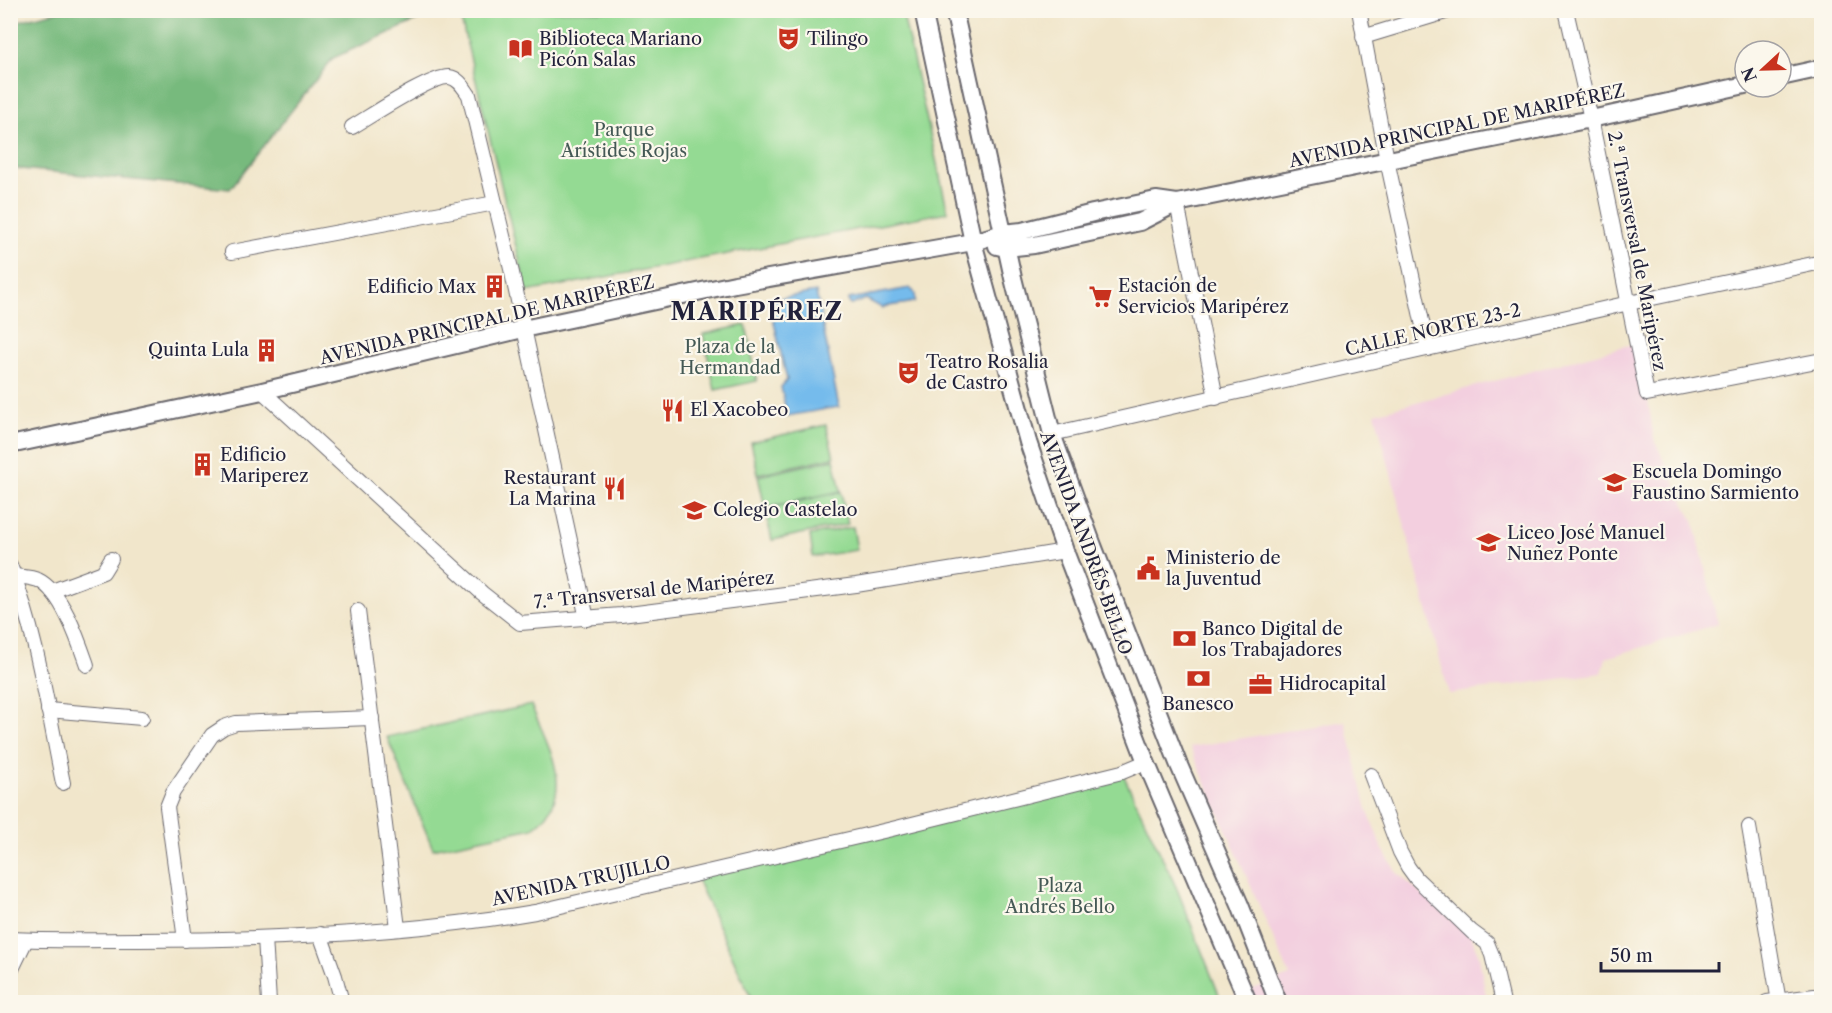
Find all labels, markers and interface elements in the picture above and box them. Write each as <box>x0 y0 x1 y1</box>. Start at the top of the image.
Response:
theatre icon: Tilingo <box>776 26 802 52</box>
place label: Biblioteca Mariano Picón Salas <box>539 28 702 71</box>
place label: Tilingo <box>807 28 868 50</box>
library icon: Biblioteca Mariano Picón Salas <box>508 36 534 62</box>
north arrow <box>1733 39 1793 99</box>
text: N <box>1737 64 1761 85</box>
street label: AVENIDA PRINCIPAL DE MARIPÉREZ <box>1286 79 1627 173</box>
park label: Parque Arístides Rojas <box>560 119 687 162</box>
street label: 2.ª Transversal de Maripérez <box>1603 129 1671 373</box>
street label: AVENIDA PRINCIPAL DE MARIPÉREZ <box>316 270 656 370</box>
building icon: Edificio Max <box>481 274 507 300</box>
place label: Estación de Servicios Maripérez <box>1118 275 1289 318</box>
place label: Edificio Max <box>367 276 477 298</box>
supermarket icon: Estación de Servicios Maripérez <box>1087 283 1113 309</box>
district label: MARIPÉREZ <box>671 297 843 326</box>
street label: CALLE NORTE 23-2 <box>1343 299 1523 361</box>
park label: Plaza de la Hermandad <box>679 336 781 379</box>
building icon: Quinta Lula <box>254 337 280 363</box>
place label: Quinta Lula <box>148 339 249 361</box>
place label: Teatro Rosalia de Castro <box>926 351 1049 394</box>
theatre icon: Teatro Rosalia de Castro <box>895 359 921 385</box>
restaurant icon: El Xacobeo <box>659 397 685 423</box>
place label: El Xacobeo <box>690 399 788 421</box>
street label: AVENIDA ANDRÉS BELLO <box>1035 427 1138 658</box>
place label: Edificio Mariperez <box>220 444 308 487</box>
building icon: Edificio Mariperez <box>189 452 215 478</box>
place label: Escuela Domingo Faustino Sarmiento <box>1632 461 1799 504</box>
place label: Restaurant La Marina <box>504 467 597 510</box>
school or university icon: Escuela Domingo Faustino Sarmiento <box>1601 469 1627 495</box>
restaurant icon: Restaurant La Marina <box>601 475 627 501</box>
school or university icon: Colegio Castelao <box>682 497 708 523</box>
place label: Colegio Castelao <box>713 499 858 521</box>
place label: Liceo José Manuel Nuñez Ponte <box>1507 522 1665 565</box>
school or university icon: Liceo José Manuel Nuñez Ponte <box>1476 530 1502 556</box>
place label: Ministerio de la Juventud <box>1166 547 1281 590</box>
public building icon: Ministerio de la Juventud <box>1135 555 1161 581</box>
street label: 7.ª Transversal de Maripérez <box>533 566 775 614</box>
place label: Banco Digital de los Trabajadores <box>1202 618 1343 661</box>
bank icon: Banco Digital de los Trabajadores <box>1171 626 1197 652</box>
bank icon: Banesco <box>1185 665 1211 691</box>
office icon: Hidrocapital <box>1248 671 1274 697</box>
place label: Hidrocapital <box>1279 673 1386 695</box>
place label: Banesco <box>1162 693 1234 715</box>
street label: AVENIDA TRUJILLO <box>489 851 672 911</box>
park label: Plaza Andrés Bello <box>1004 875 1115 918</box>
scale bar <box>1601 935 1720 973</box>
text: 50 m <box>1610 945 1653 967</box>

